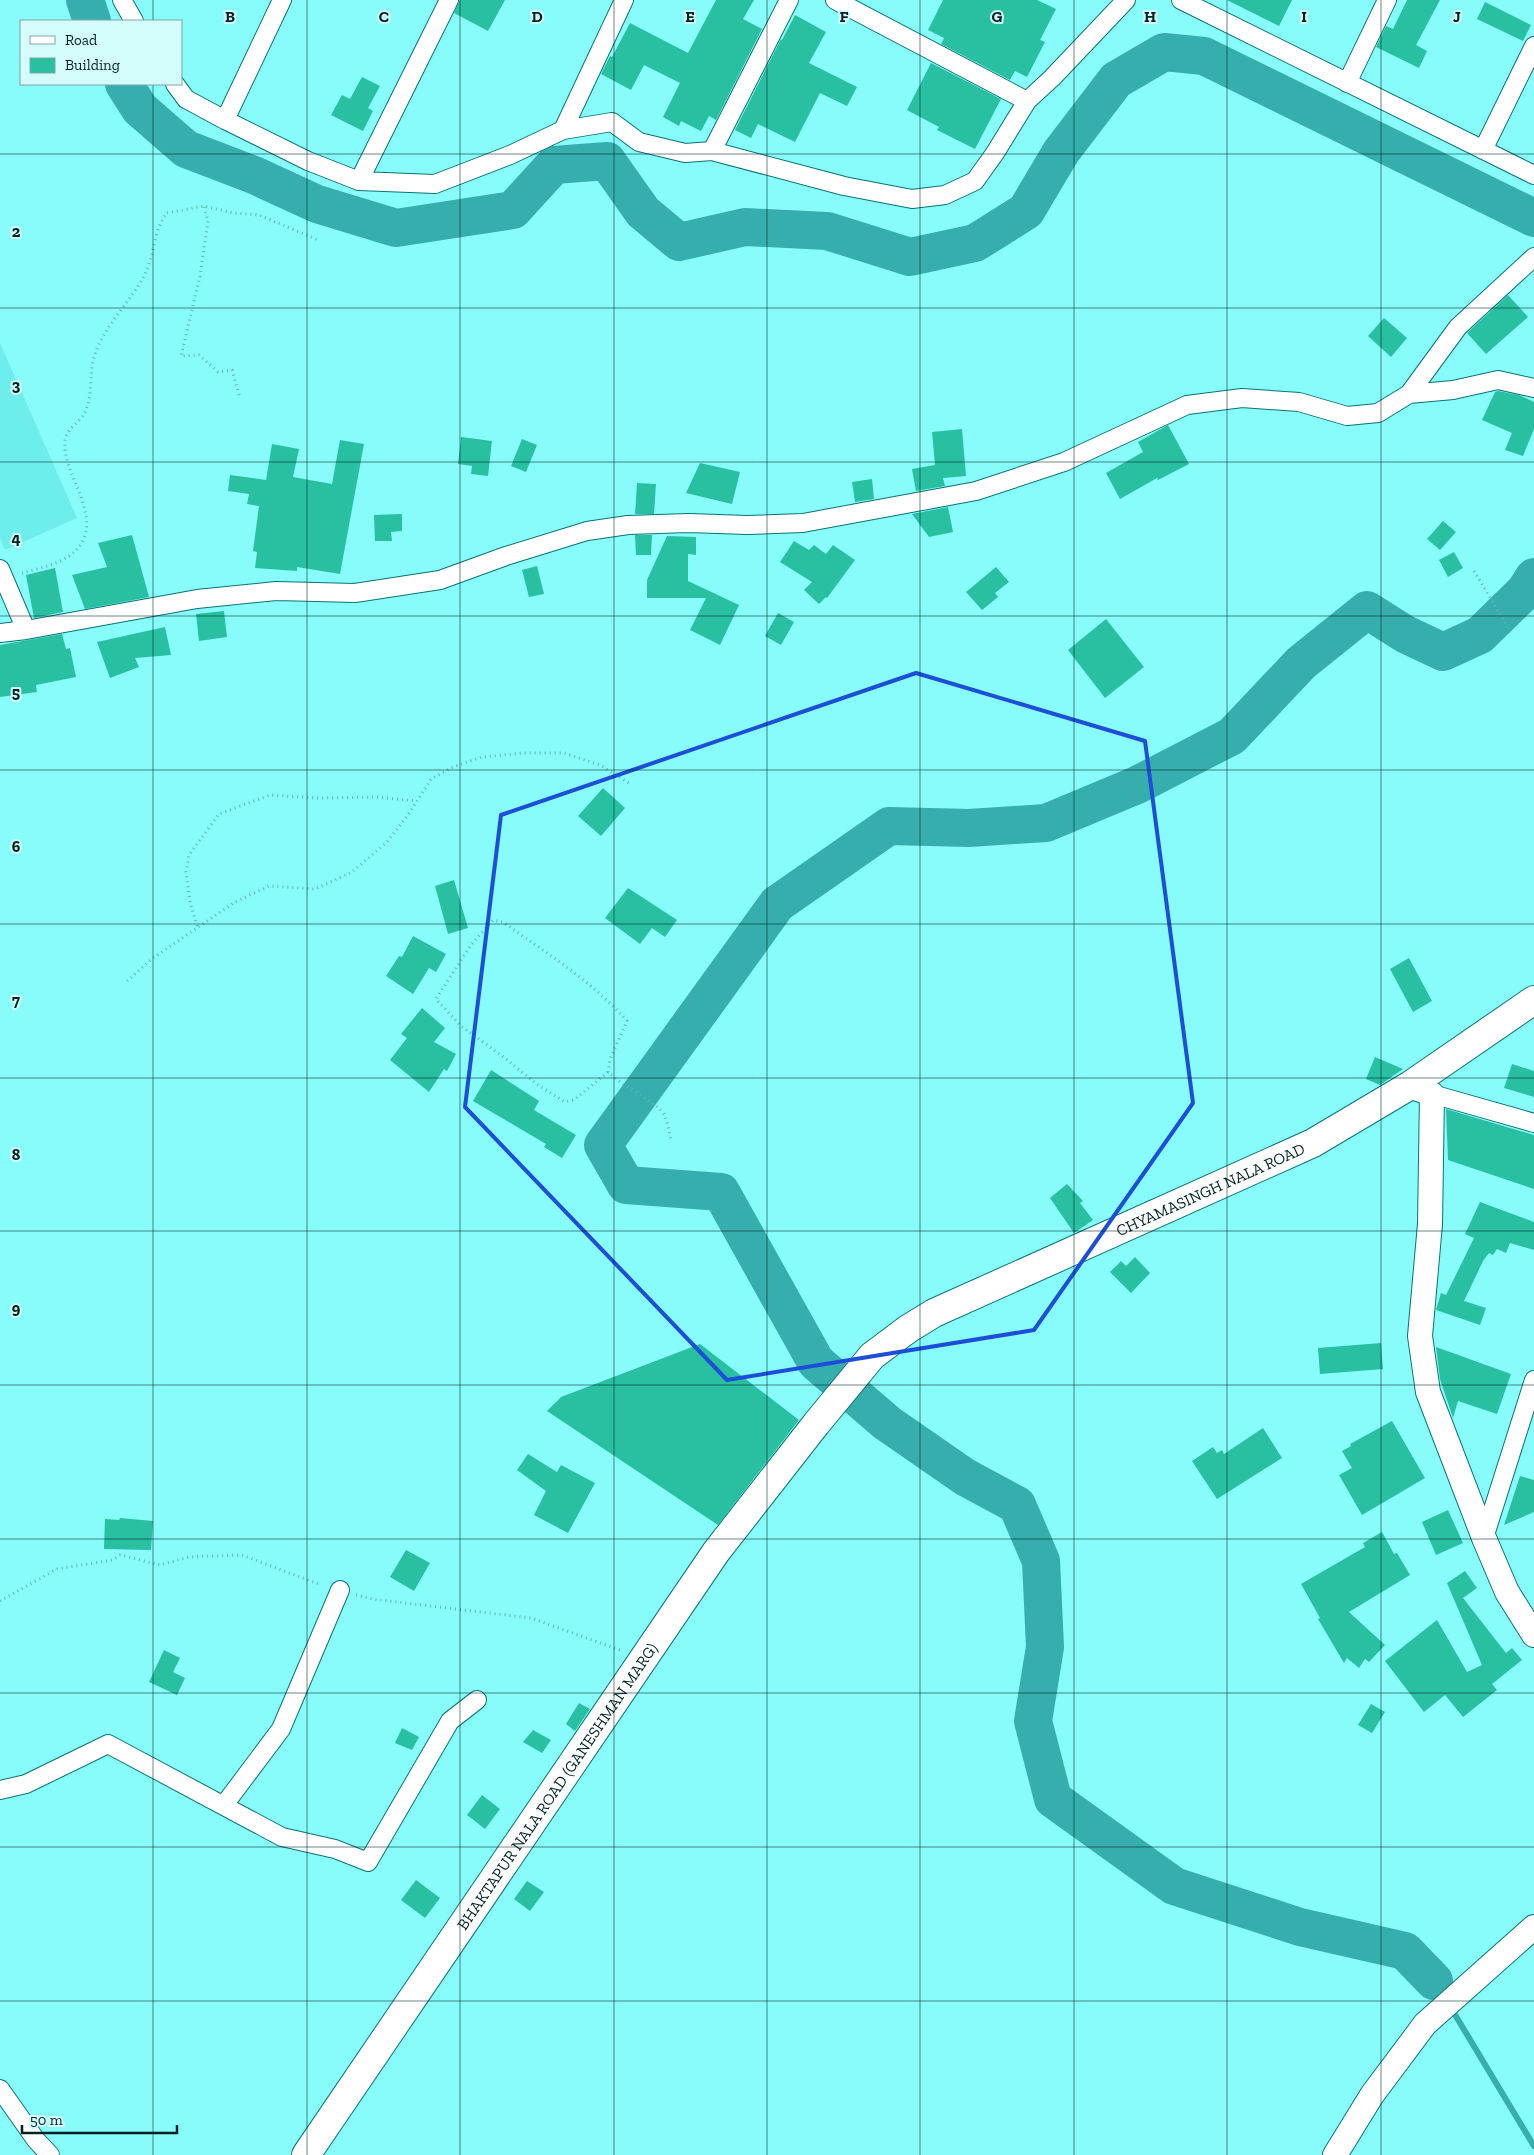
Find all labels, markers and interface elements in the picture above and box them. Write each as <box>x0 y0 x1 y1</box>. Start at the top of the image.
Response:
text: B <box>225 7 235 26</box>
text: C <box>379 7 389 26</box>
text: D <box>531 7 543 26</box>
text: E <box>685 7 695 26</box>
text: F <box>839 7 849 26</box>
text: G <box>992 7 1003 26</box>
text: H <box>1144 7 1156 26</box>
text: I <box>1301 7 1307 26</box>
text: J <box>1453 7 1461 26</box>
legend <box>20 20 182 85</box>
text: Road <box>65 31 98 49</box>
text: Building <box>65 56 120 74</box>
text: 2 <box>12 222 21 241</box>
text: 3 <box>12 376 21 395</box>
text: 4 <box>11 529 21 548</box>
text: 5 <box>12 683 20 702</box>
text: 6 <box>12 837 21 856</box>
text: 7 <box>12 991 20 1010</box>
street label: CHYAMASINGH NALA ROAD <box>1113 1139 1308 1240</box>
text: 8 <box>12 1145 21 1164</box>
text: 9 <box>12 1299 21 1318</box>
street label: BHAKTAPUR NALA ROAD (GANESHMAN MARG) <box>453 1639 661 1933</box>
scale bar <box>22 2102 178 2134</box>
text: 50 m <box>30 2111 63 2129</box>

